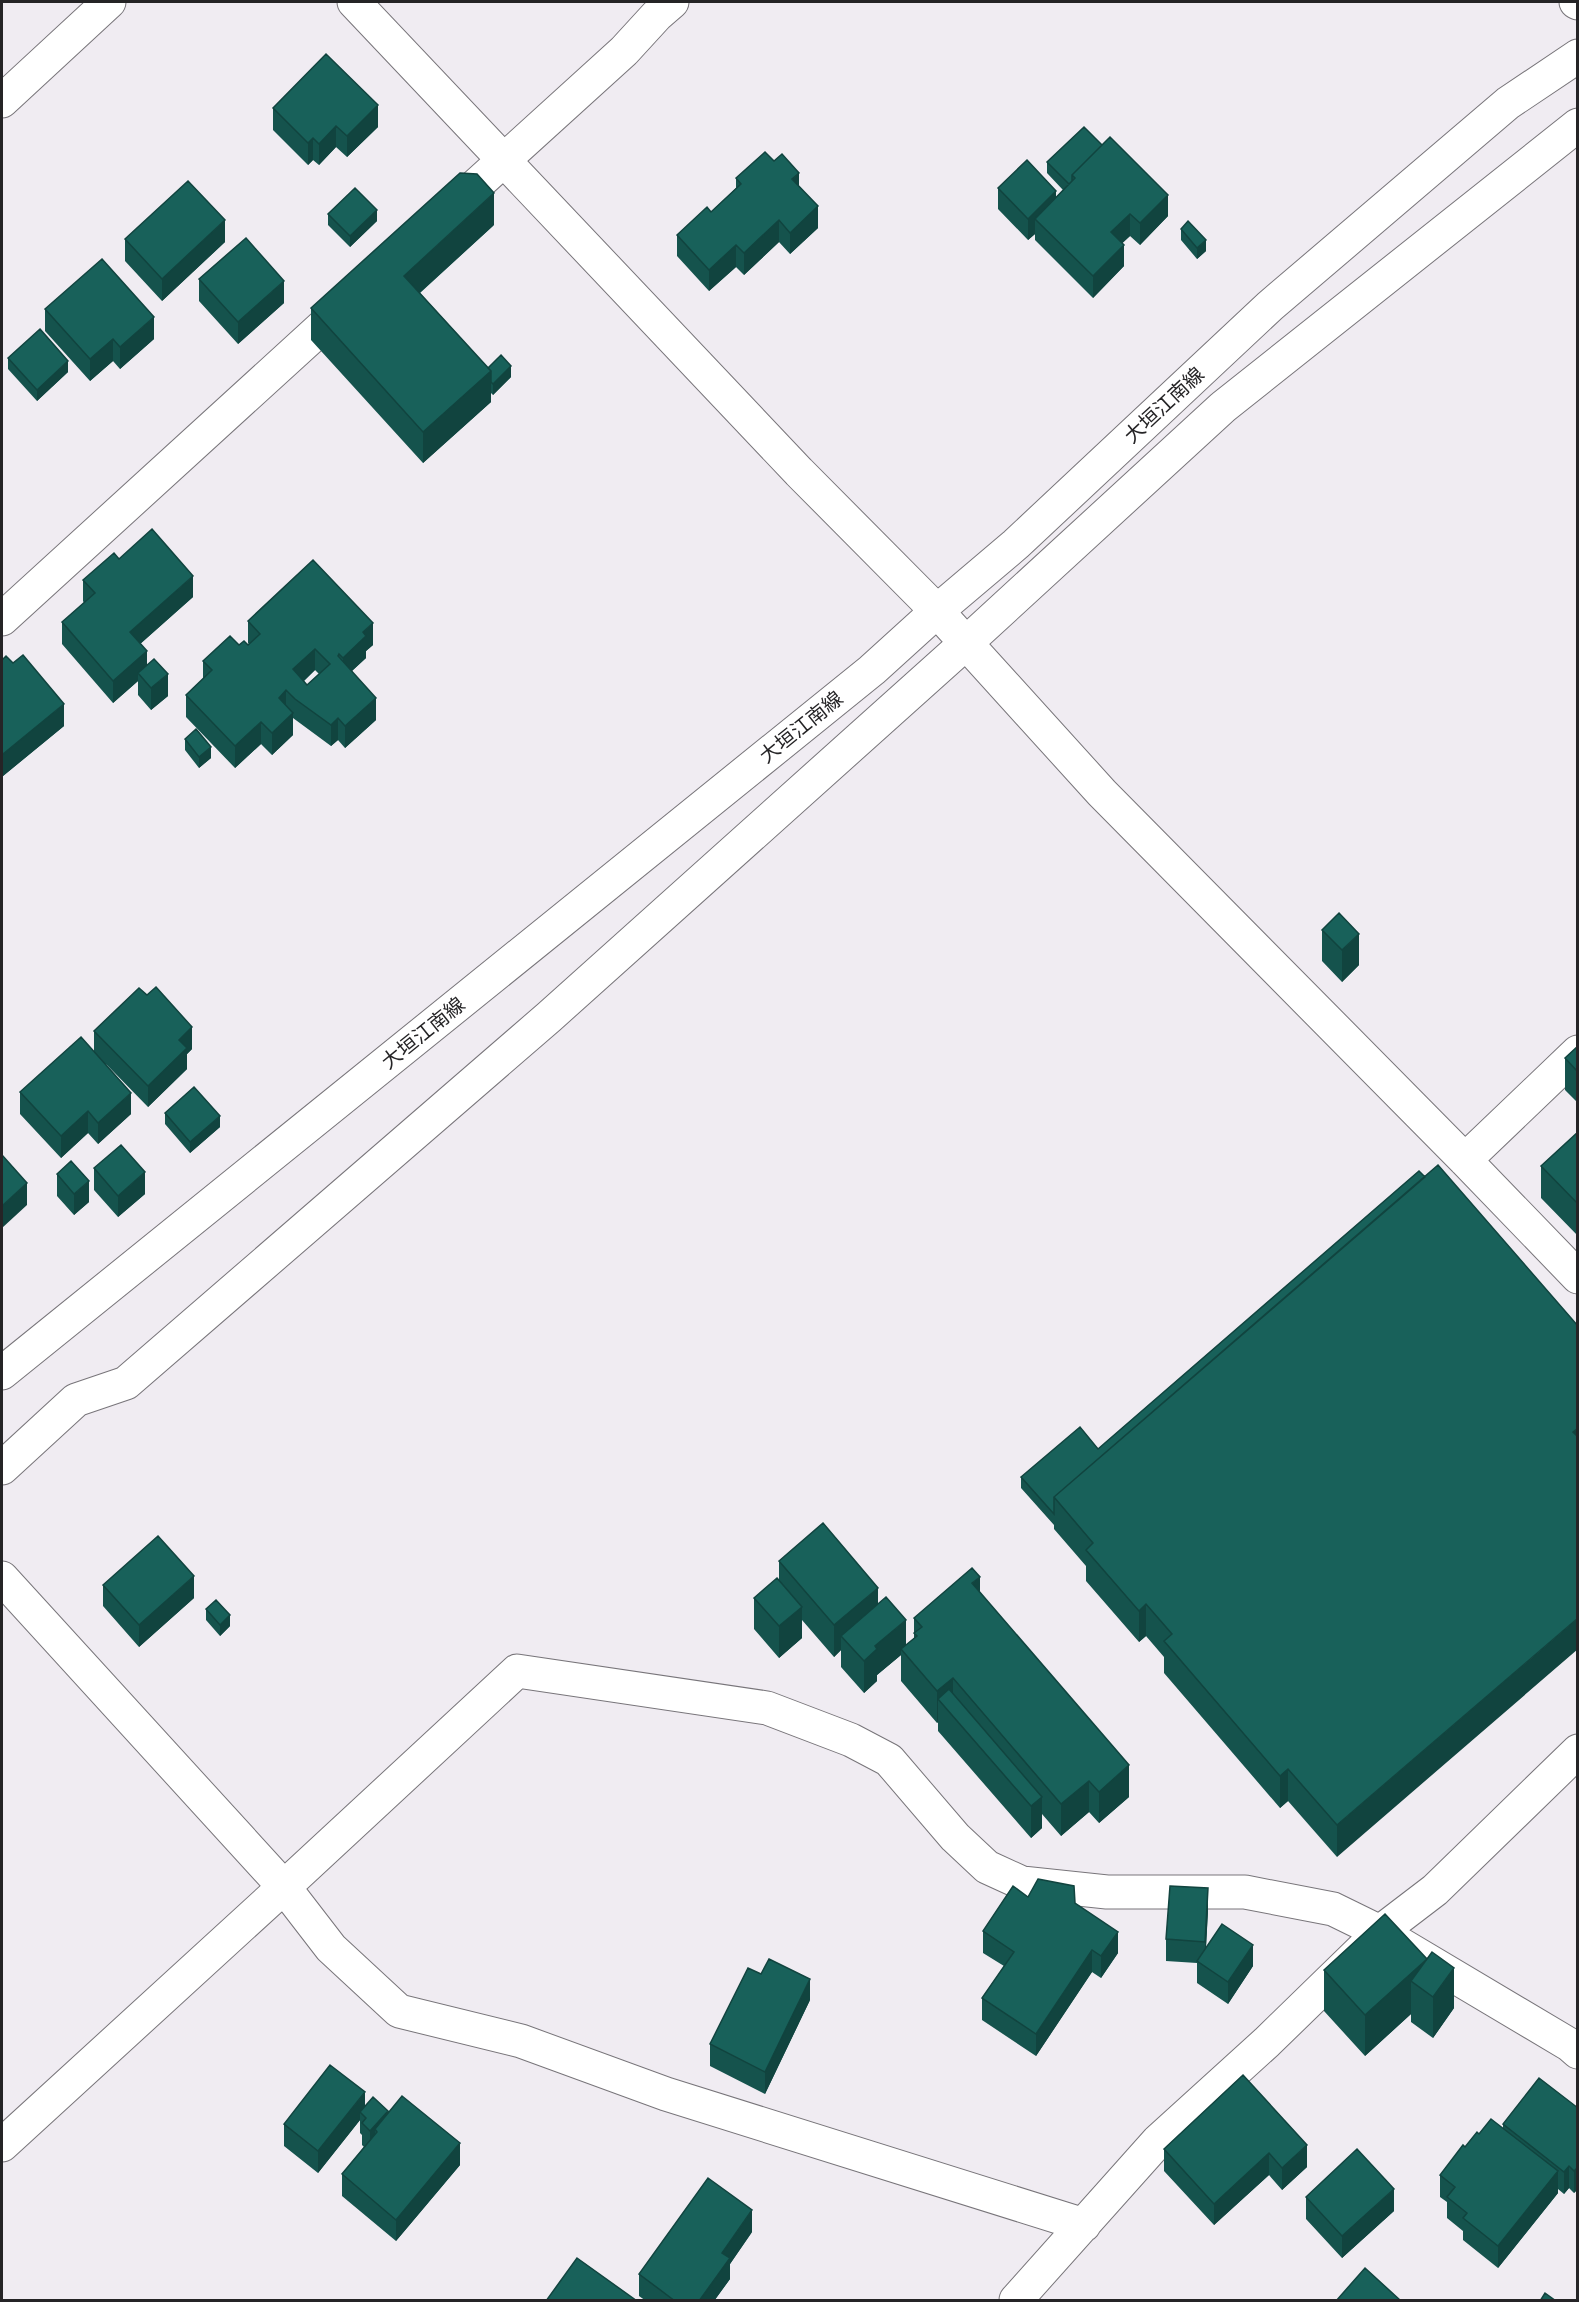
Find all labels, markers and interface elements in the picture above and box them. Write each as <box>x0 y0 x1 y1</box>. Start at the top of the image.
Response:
street label: 大垣江南線 <box>1119 362 1209 448</box>
street label: 大垣江南線 <box>755 686 847 768</box>
street label: 大垣江南線 <box>377 992 469 1074</box>

